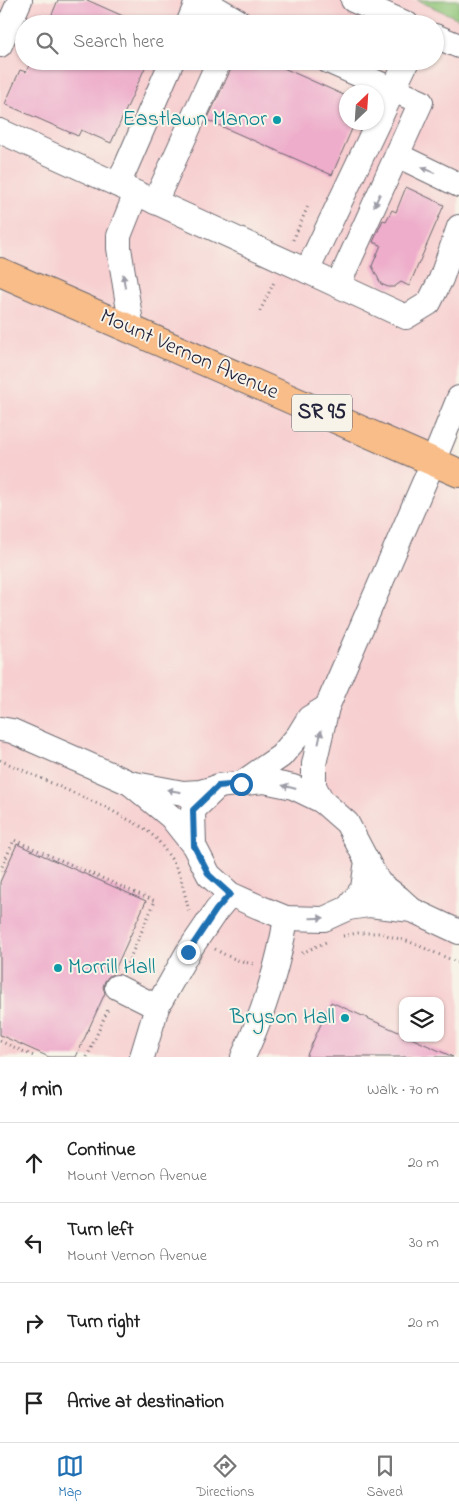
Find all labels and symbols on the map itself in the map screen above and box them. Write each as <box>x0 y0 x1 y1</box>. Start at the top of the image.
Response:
north arrow <box>339 85 384 130</box>
place label: Eastlawn Manor <box>123 104 267 136</box>
marker: Eastlawn Manor <box>271 114 283 126</box>
one-way arrow <box>421 166 435 174</box>
one-way arrow <box>372 193 380 207</box>
one-way arrow <box>120 273 128 289</box>
street label: Mount Vernon Avenue <box>95 301 284 409</box>
road number: SR 95 <box>292 394 352 432</box>
one-way arrow <box>316 730 324 745</box>
route start <box>230 773 253 796</box>
one-way arrow <box>281 782 296 790</box>
one-way arrow <box>166 787 182 795</box>
one-way arrow <box>310 914 326 922</box>
route end <box>177 941 200 964</box>
place label: Morrill Hall <box>68 952 155 984</box>
marker: Morrill Hall <box>52 962 64 974</box>
place label: Bryson Hall <box>229 1002 335 1035</box>
marker: Bryson Hall <box>339 1012 351 1024</box>

